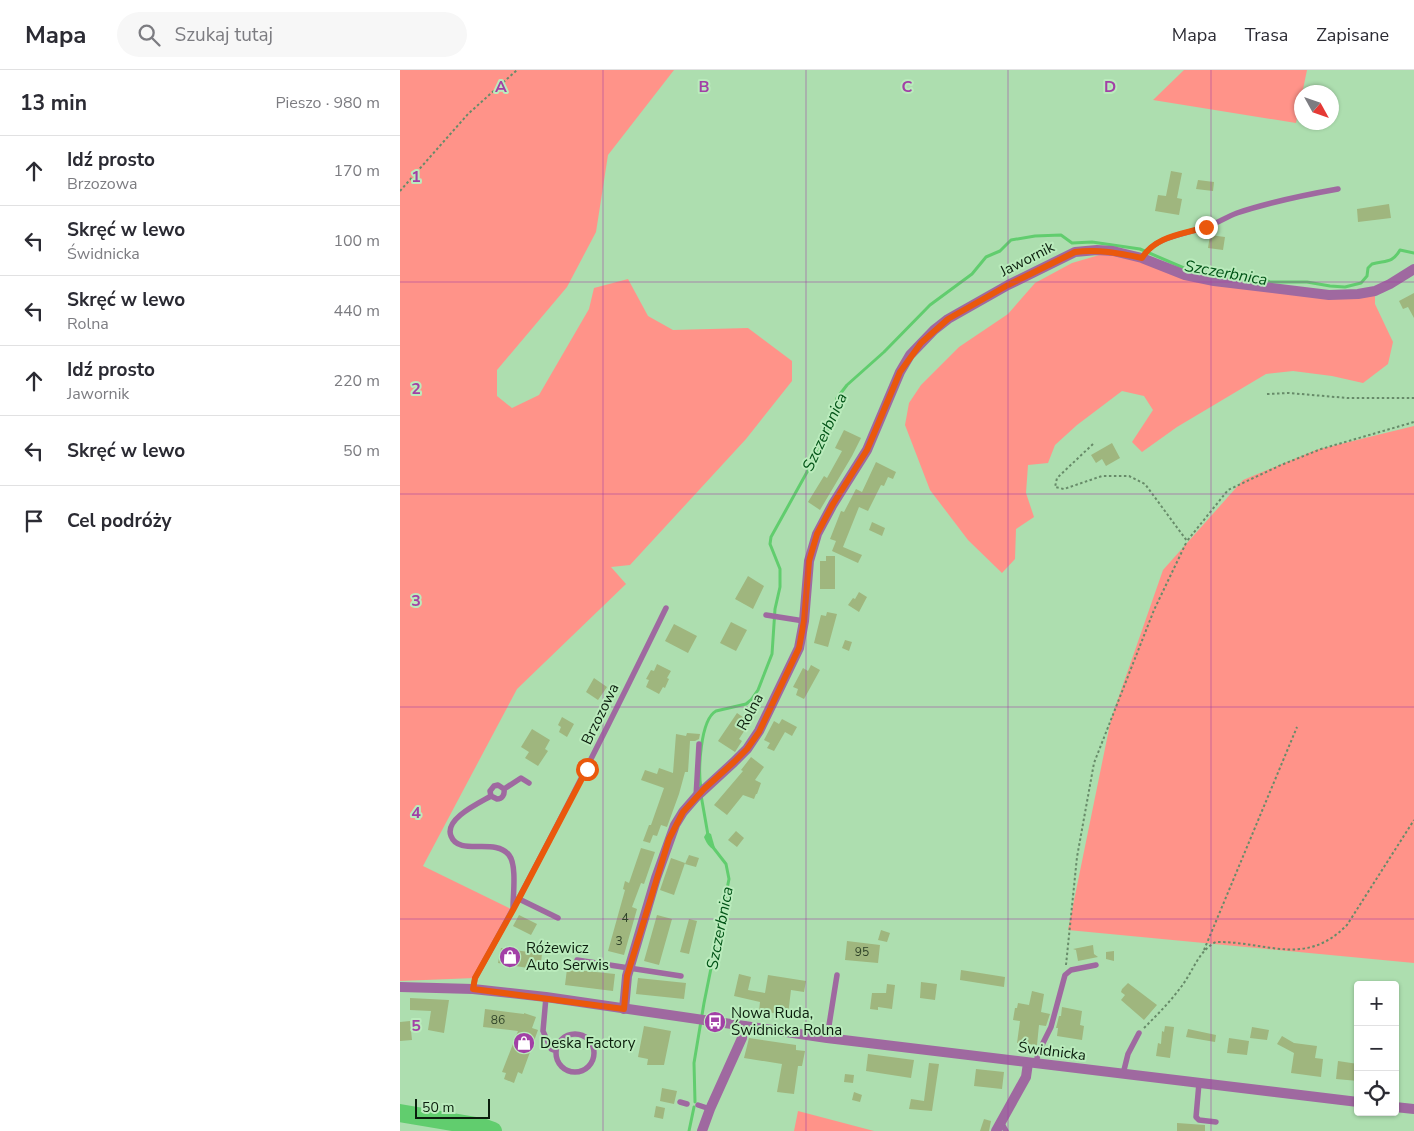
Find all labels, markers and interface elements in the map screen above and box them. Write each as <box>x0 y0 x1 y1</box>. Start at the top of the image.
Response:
search box <box>117 12 467 57</box>
text: Mapa <box>25 19 87 51</box>
icon: search <box>135 21 163 49</box>
text: Szukaj tutaj <box>175 22 273 48</box>
text: Mapa <box>1172 23 1217 47</box>
text: Trasa <box>1245 23 1288 47</box>
text: Zapisane <box>1316 23 1389 47</box>
text: A <box>495 76 507 98</box>
text: B <box>698 76 710 98</box>
text: C <box>902 76 913 98</box>
text: D <box>1104 76 1116 98</box>
north arrow <box>1294 85 1339 130</box>
text: 13 min <box>20 89 87 117</box>
text: Pieszo · 980 m <box>275 92 380 114</box>
text: Idź prosto <box>67 147 155 173</box>
icon: ahead <box>20 157 48 185</box>
text: 170 m <box>333 160 380 182</box>
text: 1 <box>411 166 421 188</box>
text: Brzozowa <box>67 173 137 195</box>
route end <box>1195 216 1218 239</box>
text: Skręć w lewo <box>67 217 185 243</box>
icon: left <box>20 227 48 255</box>
text: 100 m <box>333 230 380 252</box>
street label: Jawornik <box>996 237 1058 282</box>
text: Świdnicka <box>67 243 140 265</box>
water label: Szczerbnica <box>1183 255 1269 291</box>
text: Skręć w lewo <box>67 287 185 313</box>
icon: left <box>20 297 48 325</box>
text: 440 m <box>333 300 380 322</box>
text: Rolna <box>67 313 109 335</box>
text: Idź prosto <box>67 357 155 383</box>
icon: ahead <box>20 367 48 395</box>
text: 220 m <box>333 370 380 392</box>
text: 2 <box>411 378 421 400</box>
text: Jawornik <box>67 383 129 405</box>
water label: Szczerbnica <box>797 389 853 475</box>
icon: left <box>20 437 48 465</box>
text: Skręć w lewo <box>67 438 185 464</box>
text: 50 m <box>343 440 380 462</box>
icon: arrive <box>20 507 48 535</box>
text: Cel podróży <box>67 508 171 534</box>
text: 3 <box>411 590 421 612</box>
street label: Brzozowa <box>577 680 623 748</box>
street label: Rolna <box>732 690 768 734</box>
route start <box>576 758 599 781</box>
text: 4 <box>411 802 421 824</box>
water label: Szczerbnica <box>701 885 739 971</box>
house number: 4 <box>621 910 629 926</box>
house number: 3 <box>615 933 623 949</box>
place label: Różewicz Auto Serwis <box>526 938 609 975</box>
house number: 95 <box>855 944 869 960</box>
shop icon: Różewicz Auto Serwis <box>498 945 522 969</box>
map controls <box>1354 981 1399 1116</box>
button: + <box>1354 981 1399 1026</box>
place label: Nowa Ruda, Świdnicka Rolna <box>731 1003 842 1040</box>
bus stop icon: Nowa Ruda, Świdnicka Rolna <box>703 1010 727 1034</box>
house number: 86 <box>491 1012 505 1028</box>
text: 5 <box>411 1015 421 1037</box>
button: − <box>1354 1026 1399 1071</box>
shop icon: Deska Factory <box>512 1031 536 1055</box>
place label: Deska Factory <box>540 1033 636 1053</box>
street label: Świdnicka <box>1017 1036 1087 1065</box>
button: locate <box>1354 1071 1399 1116</box>
scale bar <box>415 1096 490 1119</box>
text: 50 m <box>422 1098 454 1117</box>

